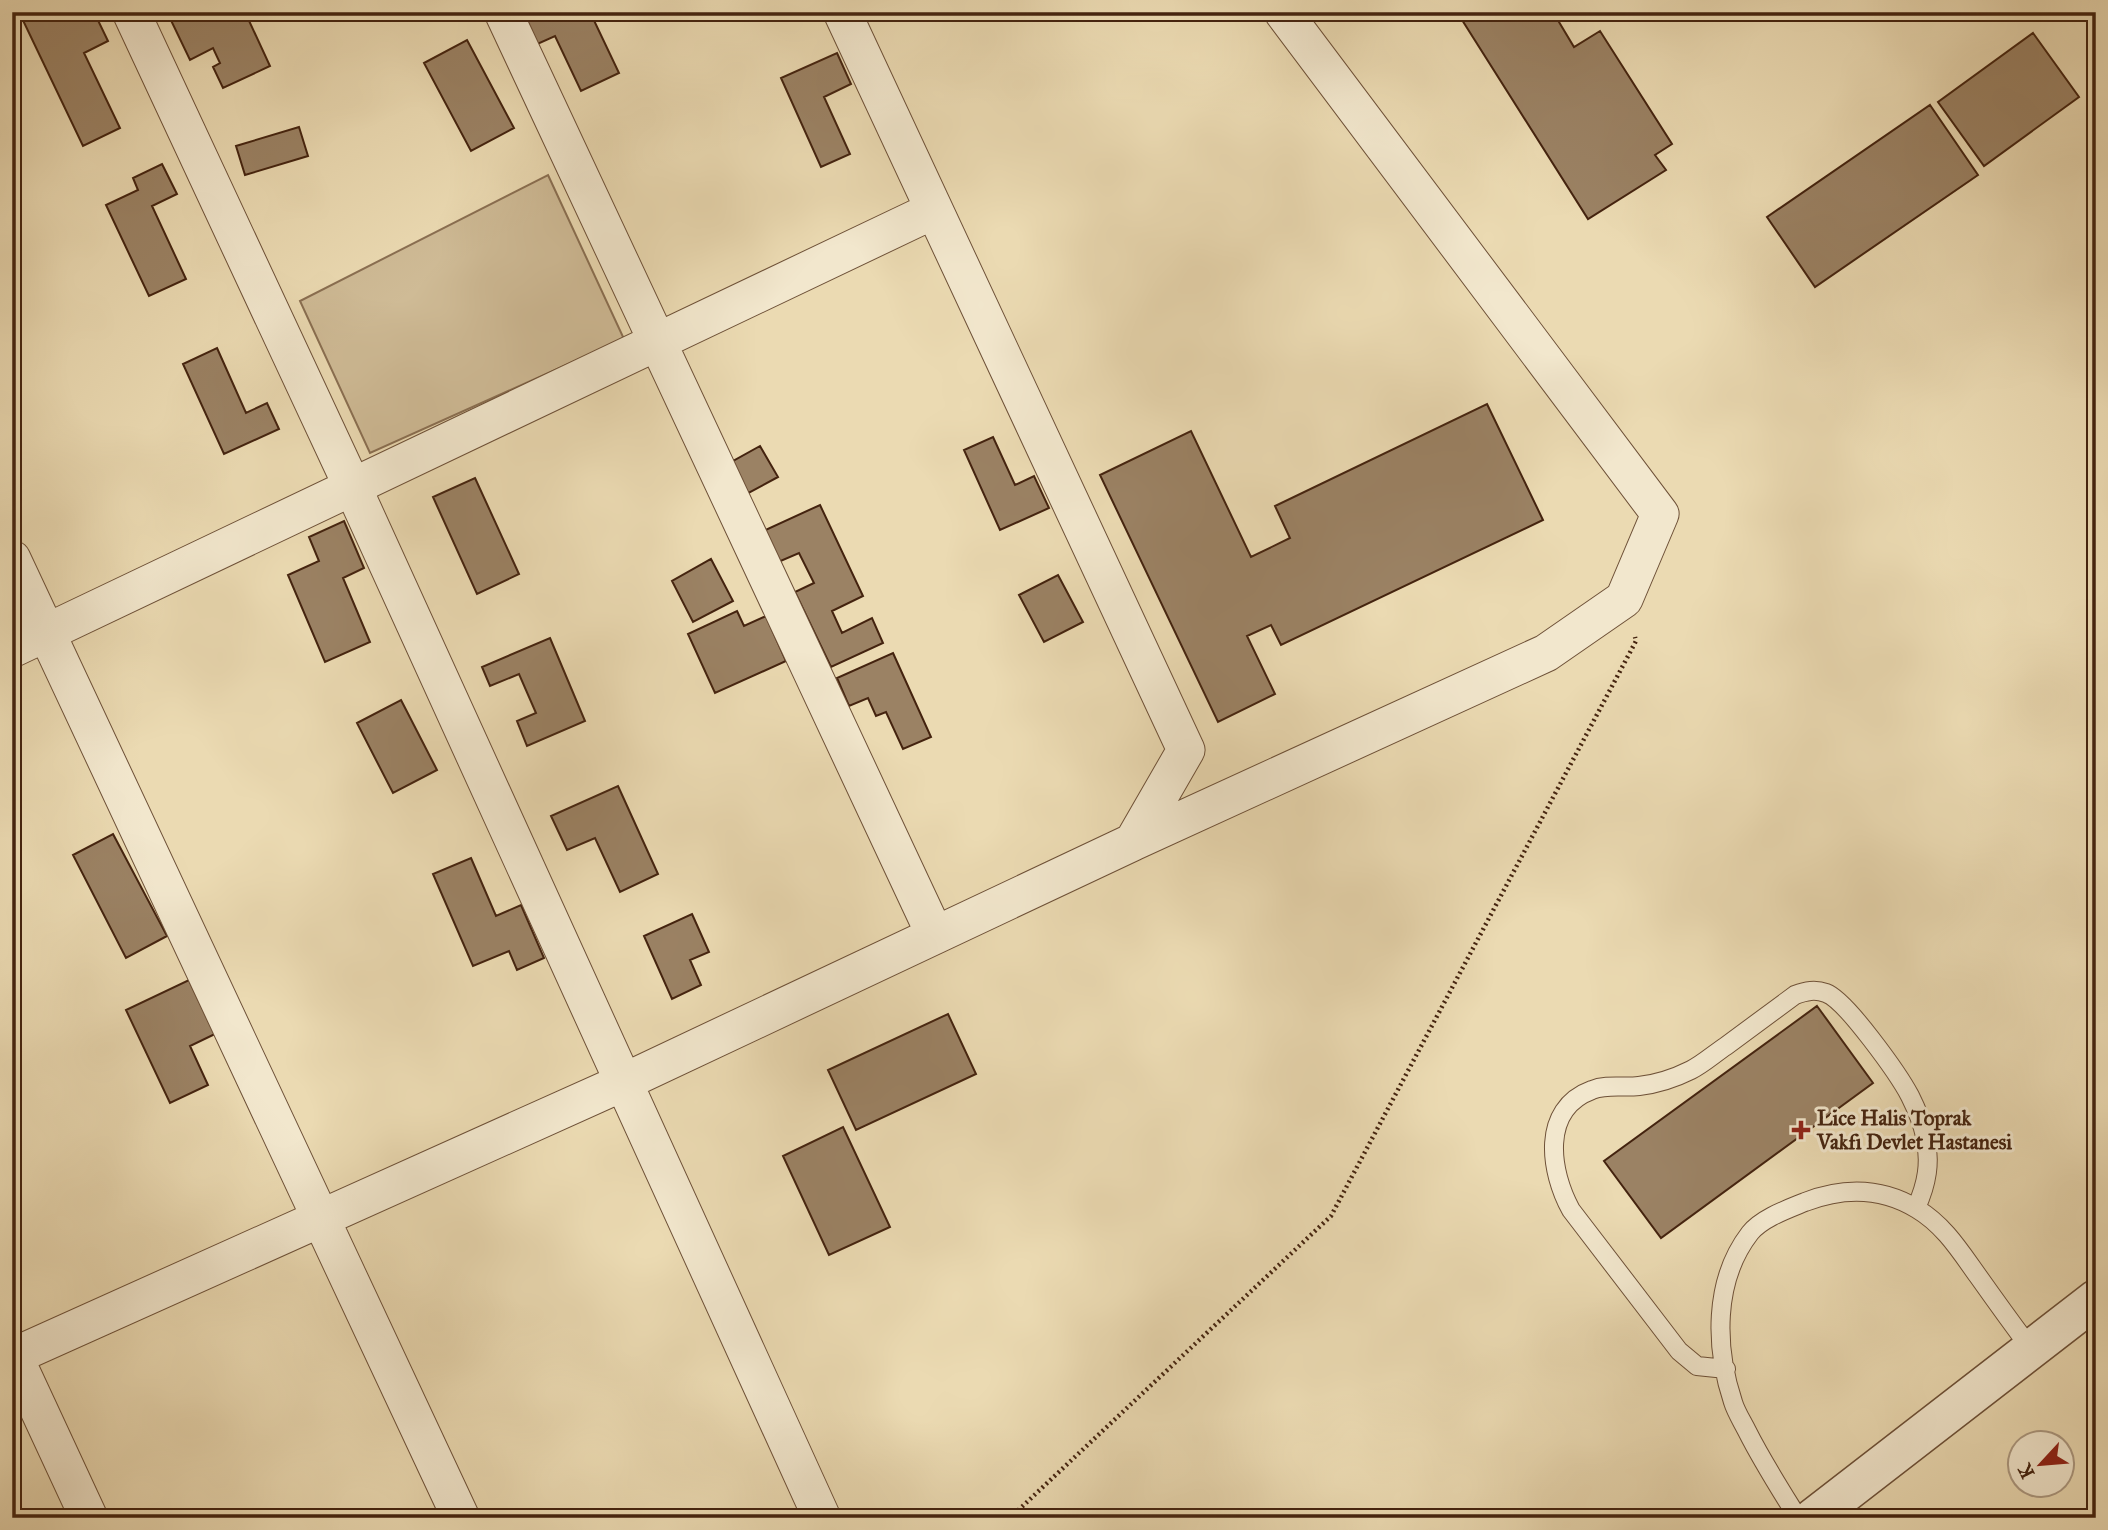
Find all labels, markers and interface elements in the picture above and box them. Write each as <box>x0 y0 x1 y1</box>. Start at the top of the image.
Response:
place label: Lice Halis Toprak Vakfı Devlet Hastanesi <box>1816 1105 2012 1155</box>
marker: Lice Halis Toprak Vakfı Devlet Hastanesi <box>1791 1120 1811 1140</box>
north arrow <box>2007 1428 2076 1498</box>
text: K <box>2012 1459 2039 1482</box>

